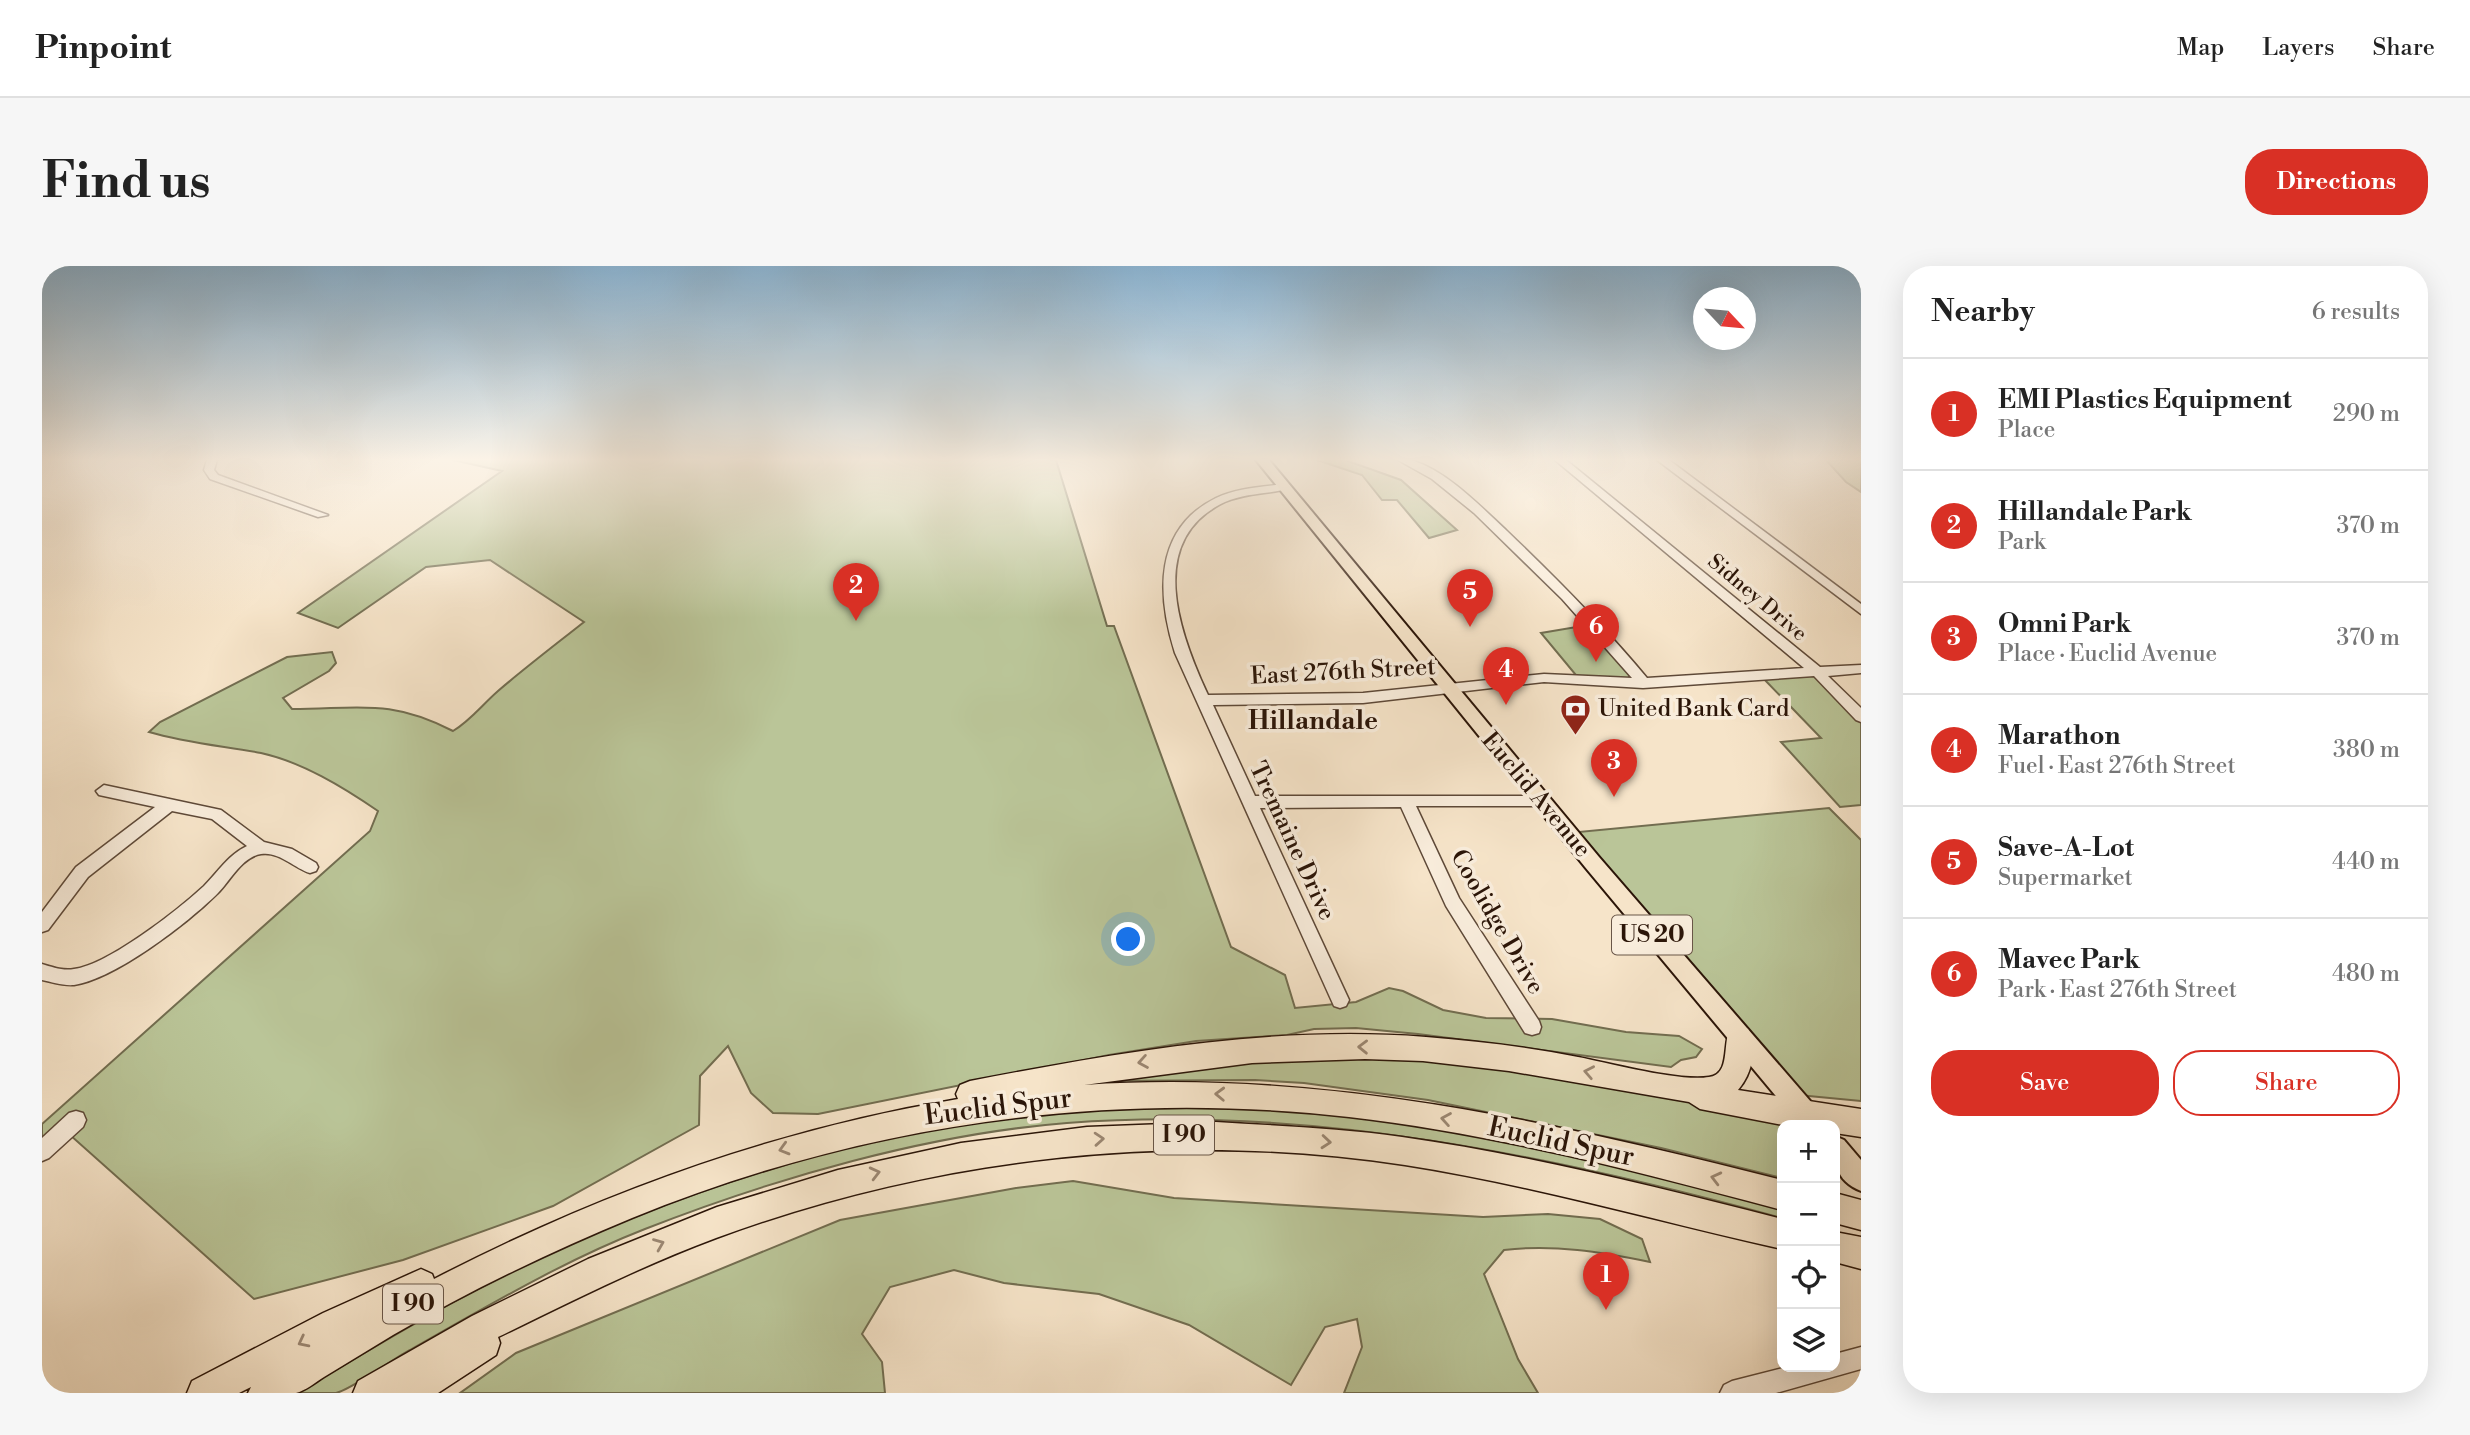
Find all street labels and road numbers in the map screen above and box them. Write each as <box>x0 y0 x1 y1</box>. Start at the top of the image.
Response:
street label: Sidney Drive <box>1702 549 1812 647</box>
street label: East 276th Street <box>1250 652 1437 692</box>
street label: Euclid Avenue <box>1475 726 1597 864</box>
street label: Tremaine Drive <box>1242 757 1342 925</box>
street label: Coolidge Drive <box>1443 844 1551 1000</box>
road number: US 20 <box>1612 916 1692 954</box>
street label: Euclid Spur <box>922 1081 1074 1133</box>
street label: Euclid Spur <box>1485 1109 1637 1175</box>
road number: I 90 <box>1154 1115 1214 1154</box>
road number: I 90 <box>383 1284 443 1324</box>

